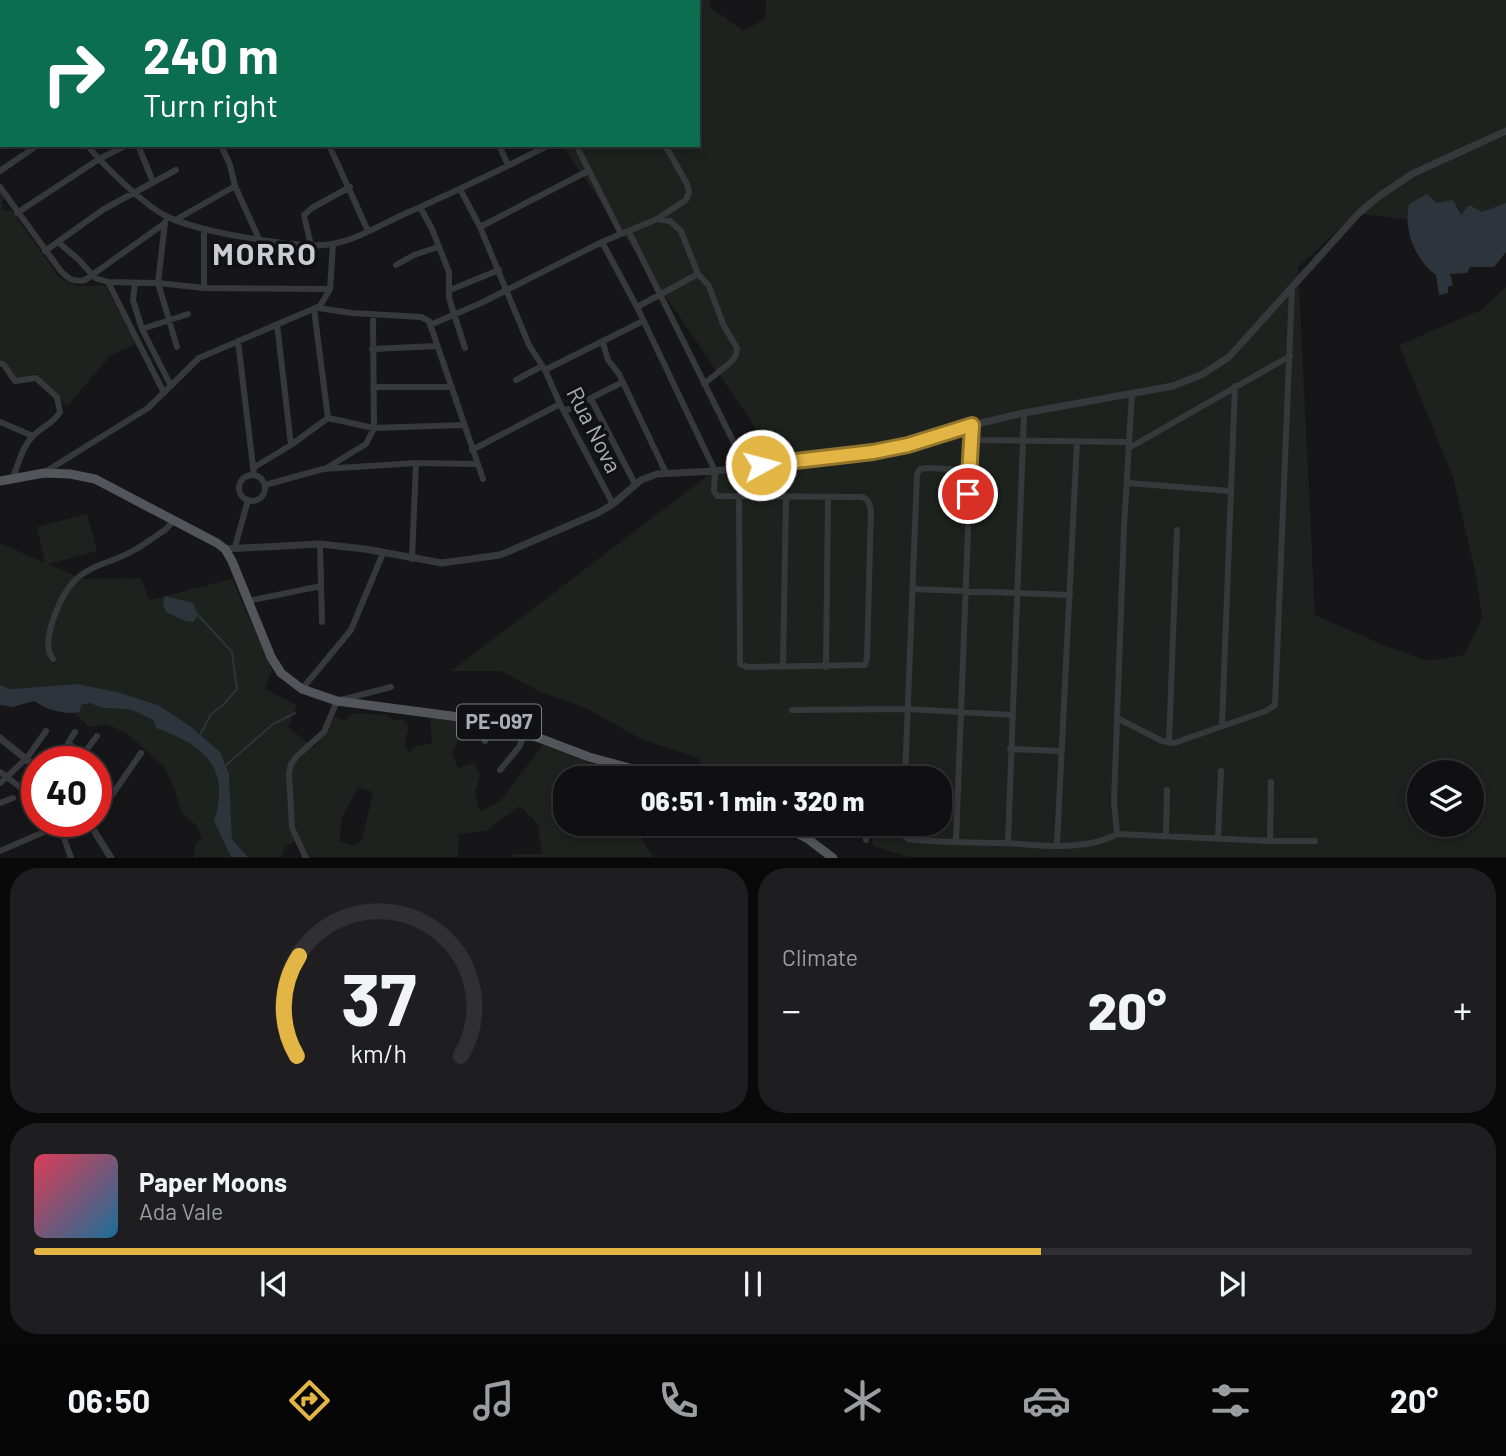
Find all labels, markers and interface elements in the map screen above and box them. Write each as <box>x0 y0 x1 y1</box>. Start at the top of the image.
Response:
text: 240 m <box>143 25 279 84</box>
icon: right <box>28 28 119 119</box>
text: Turn right <box>143 85 278 123</box>
district label: MORRO <box>212 235 318 271</box>
street label: Rua Nova <box>561 382 628 477</box>
position arrow <box>724 428 798 502</box>
pin <box>938 464 998 524</box>
icon: arrive <box>949 475 987 513</box>
road number: PE-097 <box>457 704 541 740</box>
speed limit sign: 40 <box>21 746 112 837</box>
map controls <box>1407 760 1484 837</box>
button: layers <box>1407 760 1484 837</box>
text: 06:51 · 1 min · 320 m <box>641 785 864 816</box>
text: Climate <box>782 943 858 971</box>
text: 37 <box>341 954 417 1042</box>
text: 20° <box>1088 978 1166 1040</box>
text: − <box>782 986 801 1032</box>
text: + <box>1453 986 1472 1032</box>
text: km/h <box>351 1038 407 1068</box>
text: Paper Moons <box>139 1166 287 1197</box>
text: Ada Vale <box>139 1197 223 1225</box>
icon: previous <box>255 1265 293 1303</box>
icon: pause <box>734 1265 772 1303</box>
icon: next <box>1213 1265 1251 1303</box>
icon: directions <box>285 1376 334 1425</box>
icon: music <box>469 1376 518 1425</box>
icon: phone <box>654 1376 703 1425</box>
icon: climate <box>838 1376 887 1425</box>
icon: car <box>1022 1376 1071 1425</box>
icon: filters <box>1206 1376 1255 1425</box>
text: 06:50 <box>68 1381 150 1419</box>
text: 20° <box>1390 1381 1438 1419</box>

